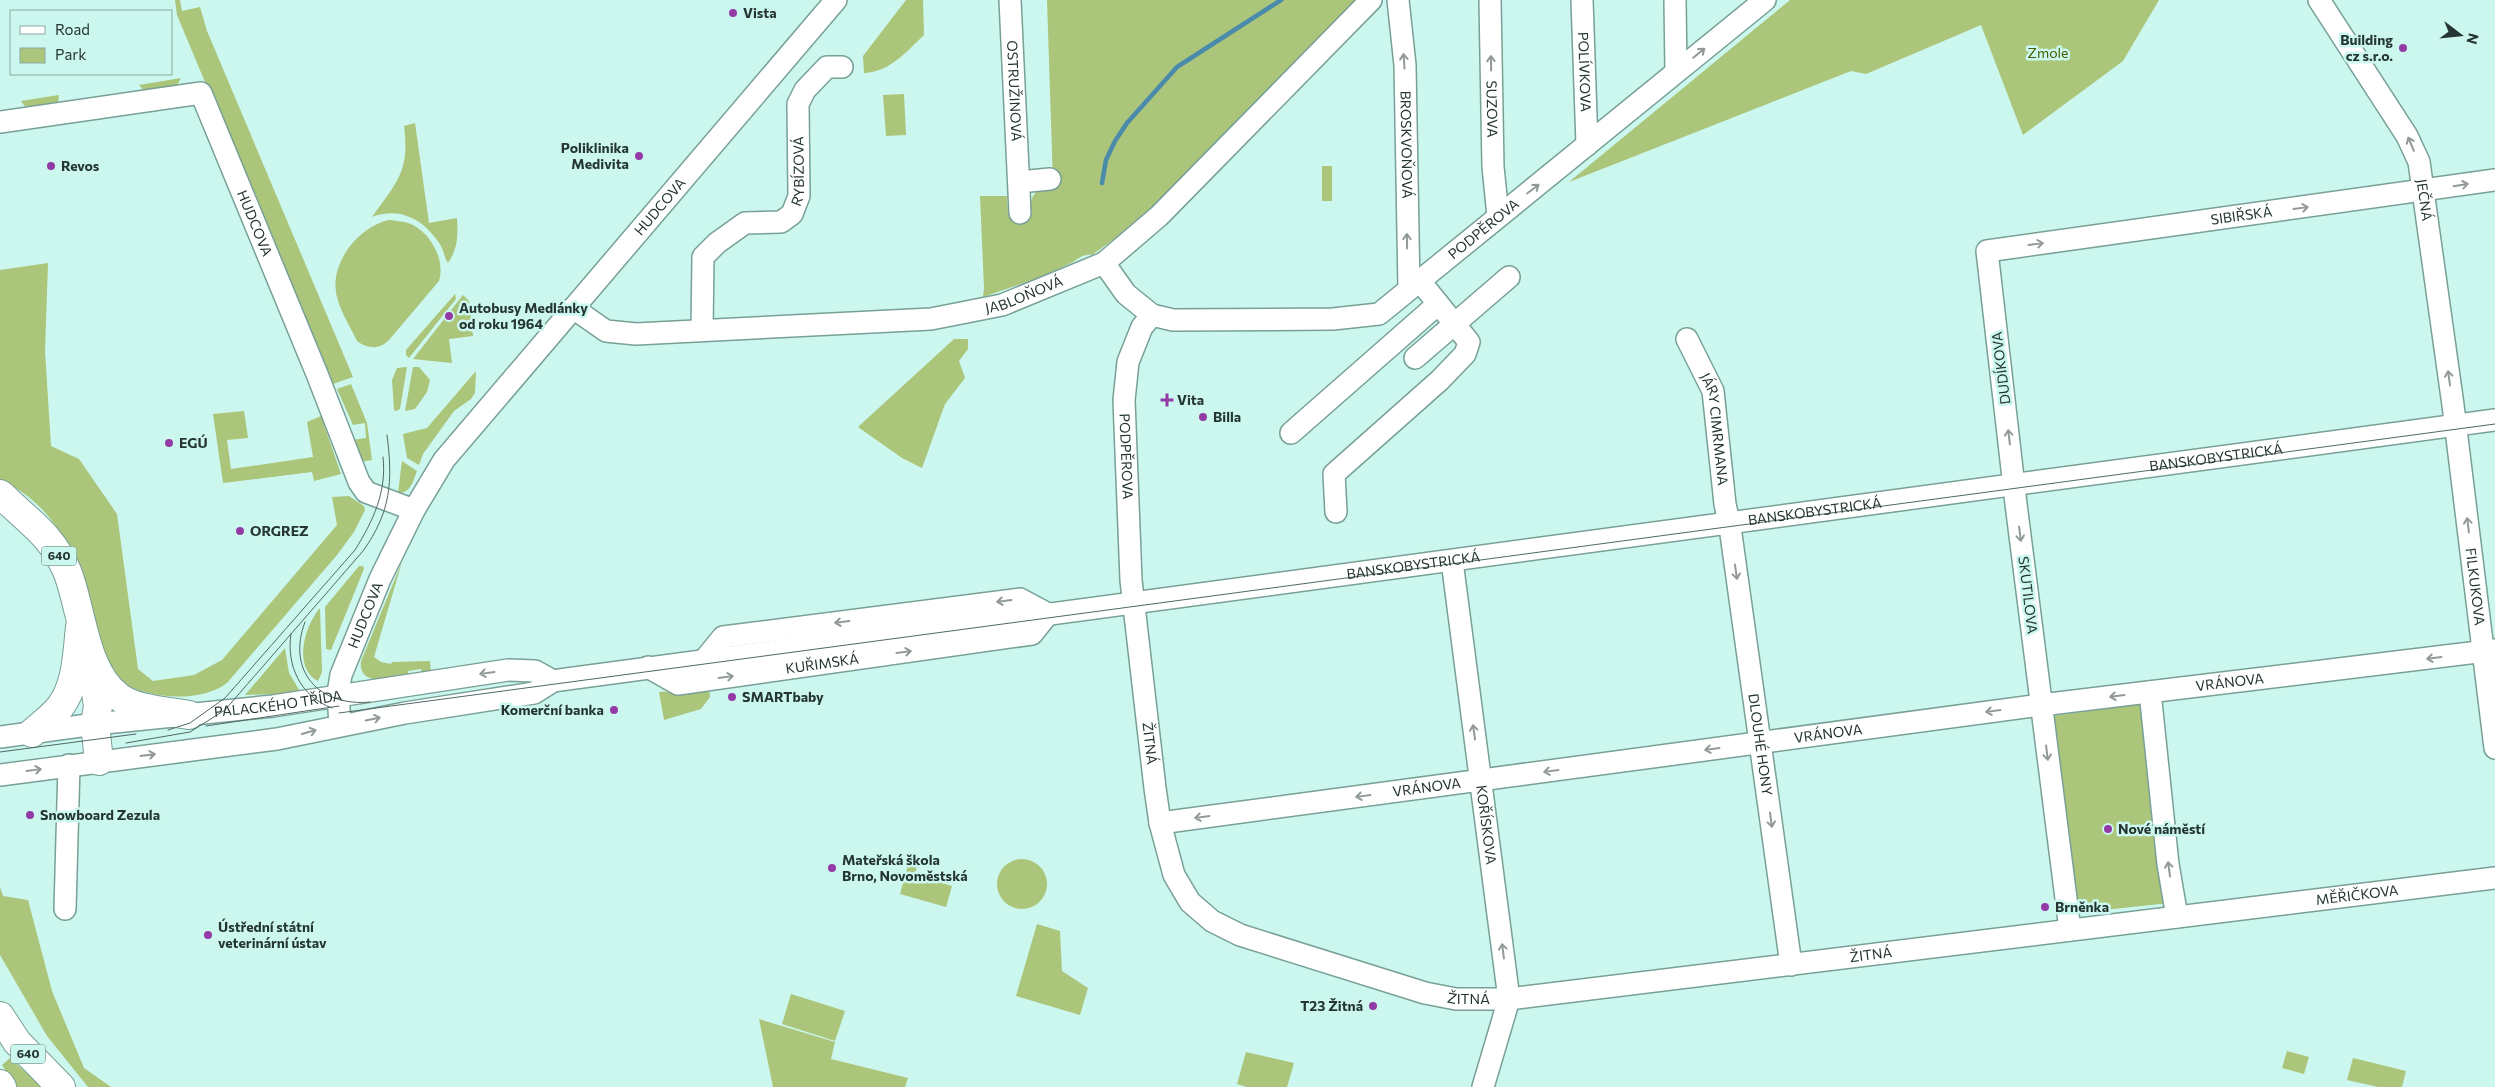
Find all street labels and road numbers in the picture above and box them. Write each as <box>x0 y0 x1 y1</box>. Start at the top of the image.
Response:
street label: POLÍVKOVA <box>1575 32 1595 113</box>
street label: OSTRUŽINOVÁ <box>1004 40 1026 142</box>
street label: SUZOVA <box>1483 80 1501 138</box>
street label: BROSKVOŇOVÁ <box>1397 90 1416 199</box>
street label: RYBÍZOVÁ <box>787 136 807 208</box>
street label: HUDCOVA <box>630 174 689 239</box>
street label: JEČNÁ <box>2413 178 2436 222</box>
street label: HUDCOVA <box>234 187 277 259</box>
street label: PODPĚROVA <box>1444 195 1522 262</box>
street label: SIBIŘSKÁ <box>2210 202 2273 228</box>
street label: JABLOŇOVÁ <box>983 272 1065 316</box>
street label: DUDÍKOVA <box>1988 330 2013 405</box>
street label: JÁRY CIMRMANA <box>1697 370 1732 487</box>
street label: PODPĚROVA <box>1117 413 1137 500</box>
street label: BANSKOBYSTRICKÁ <box>2148 440 2284 474</box>
street label: BANSKOBYSTRICKÁ <box>1747 493 1883 528</box>
road number: 640 <box>42 546 76 566</box>
street label: BANSKOBYSTRICKÁ <box>1345 547 1481 582</box>
street label: FILKUKOVA <box>2463 547 2489 627</box>
street label: SKUTILOVA <box>2015 555 2042 635</box>
street label: HUDCOVA <box>344 579 386 651</box>
street label: KUŘIMSKÁ <box>784 650 860 677</box>
street label: VRÁNOVA <box>2195 669 2265 694</box>
street label: PALACKÉHO TŘÍDA <box>213 687 343 720</box>
street label: DLOUHÉ HONY <box>1745 692 1776 797</box>
street label: VRÁNOVA <box>1793 720 1863 746</box>
street label: ŽITNÁ <box>1139 721 1161 766</box>
street label: VRÁNOVA <box>1391 774 1462 800</box>
street label: KOŘÍSKOVA <box>1473 784 1500 866</box>
street label: MĚŘIČKOVA <box>2315 881 2400 908</box>
street label: ŽITNÁ <box>1849 943 1893 965</box>
street label: ŽITNÁ <box>1446 989 1490 1007</box>
road number: 640 <box>10 1044 46 1064</box>

